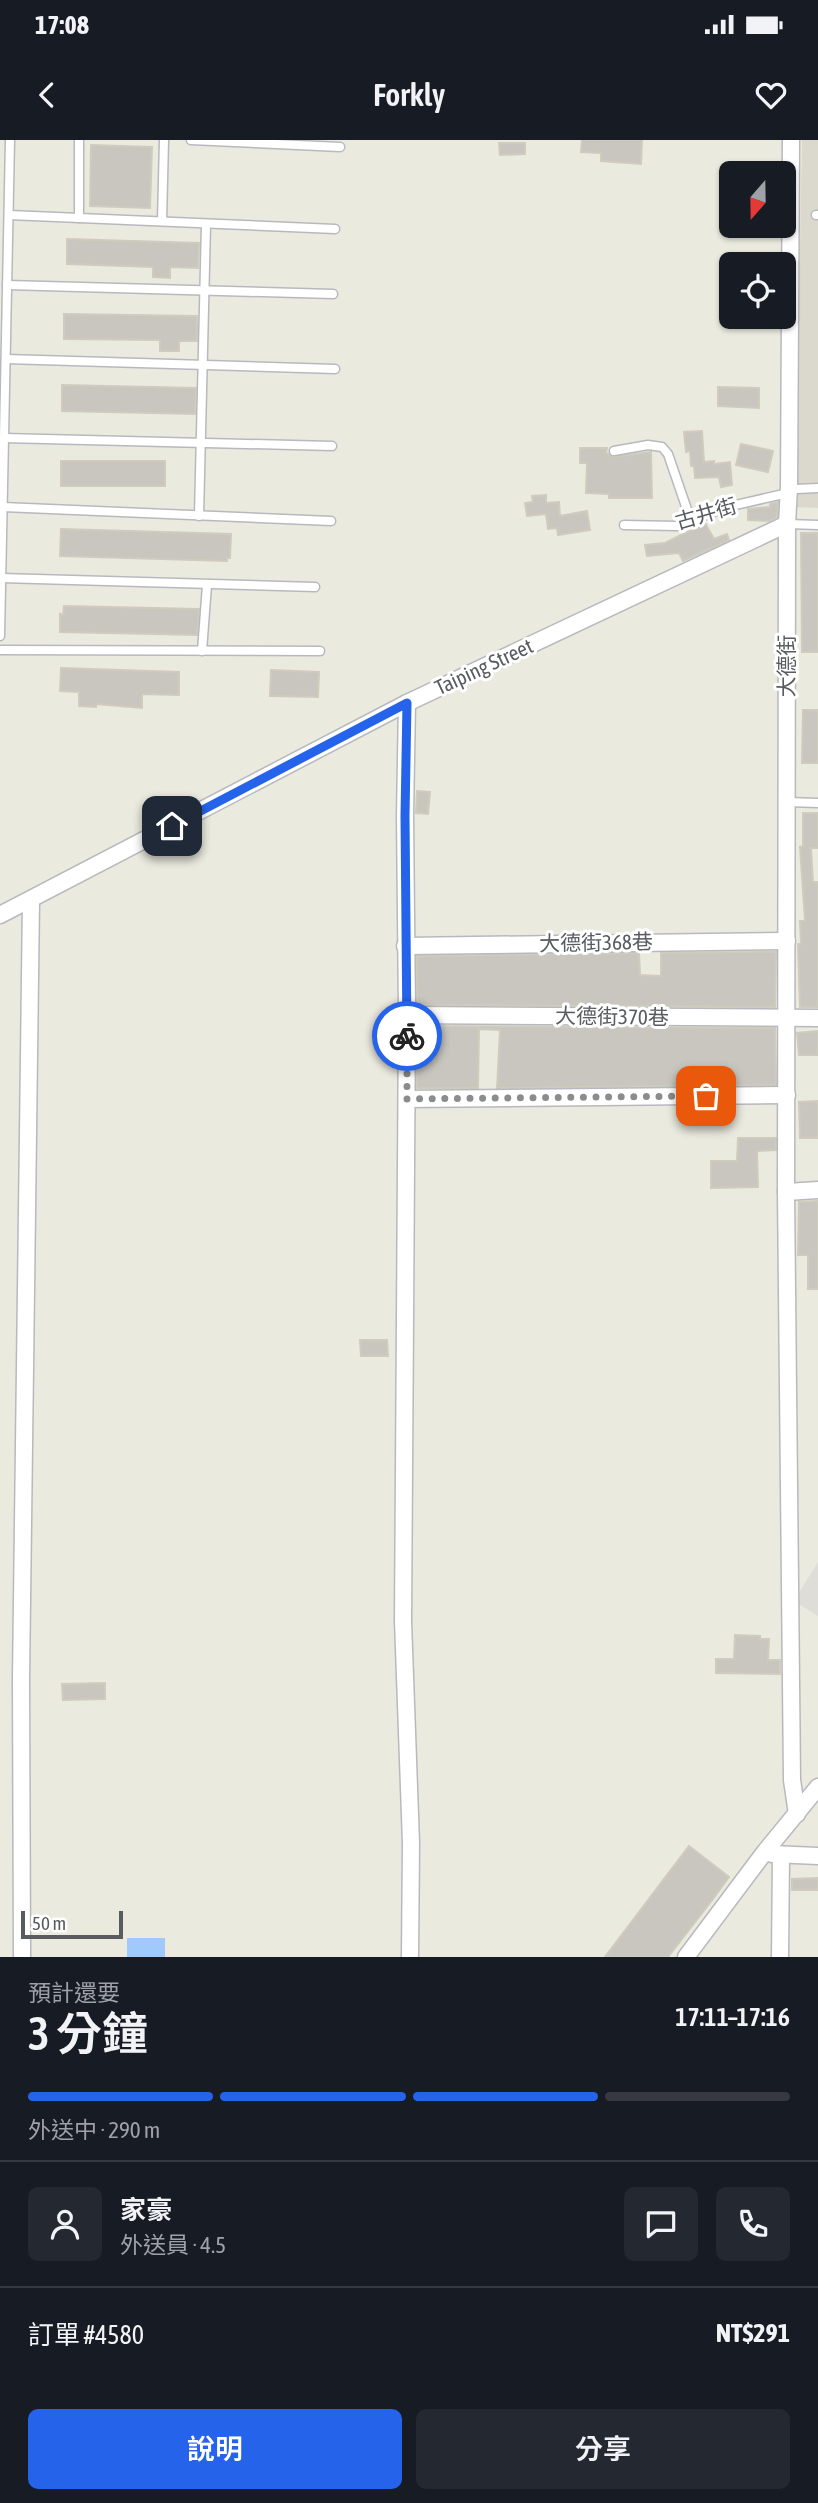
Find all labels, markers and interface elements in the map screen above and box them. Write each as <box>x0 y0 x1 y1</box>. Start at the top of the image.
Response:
text: 17:08 <box>35 10 89 40</box>
icon: back <box>28 76 66 114</box>
text: Forkly <box>373 76 445 113</box>
icon: heart <box>752 76 790 114</box>
north arrow <box>719 161 796 238</box>
map controls <box>719 161 796 329</box>
button: locate <box>719 252 796 329</box>
street label: 古井街 <box>672 493 739 533</box>
street label: Taiping Street <box>431 633 536 699</box>
street label: 大德街 <box>774 635 798 698</box>
pin <box>142 796 202 856</box>
icon: home <box>153 807 191 845</box>
street label: 大德街368巷 <box>539 929 653 955</box>
courier <box>372 1001 442 1071</box>
street label: 大德街370巷 <box>555 1003 669 1029</box>
icon: bike <box>388 1017 426 1055</box>
pin <box>676 1066 736 1126</box>
icon: bag <box>687 1077 725 1115</box>
scale bar <box>21 1908 122 1940</box>
text: 50 m <box>32 1912 66 1934</box>
text: 預計還要 <box>28 1980 120 2006</box>
text: 17:11–17:16 <box>675 2002 790 2032</box>
text: 3 分鐘 <box>28 2007 148 2060</box>
text: 外送中 · 290 m <box>28 2117 160 2143</box>
button: person <box>28 2187 102 2261</box>
button: chat <box>624 2187 698 2261</box>
button: phone <box>716 2187 790 2261</box>
text: 家豪 <box>120 2195 172 2225</box>
text: 外送員 · 4.5 <box>120 2232 226 2258</box>
text: NT$291 <box>716 2318 790 2348</box>
text: 訂單 #4580 <box>28 2320 144 2350</box>
button: 說明 <box>28 2409 402 2489</box>
button: 分享 <box>416 2409 790 2489</box>

